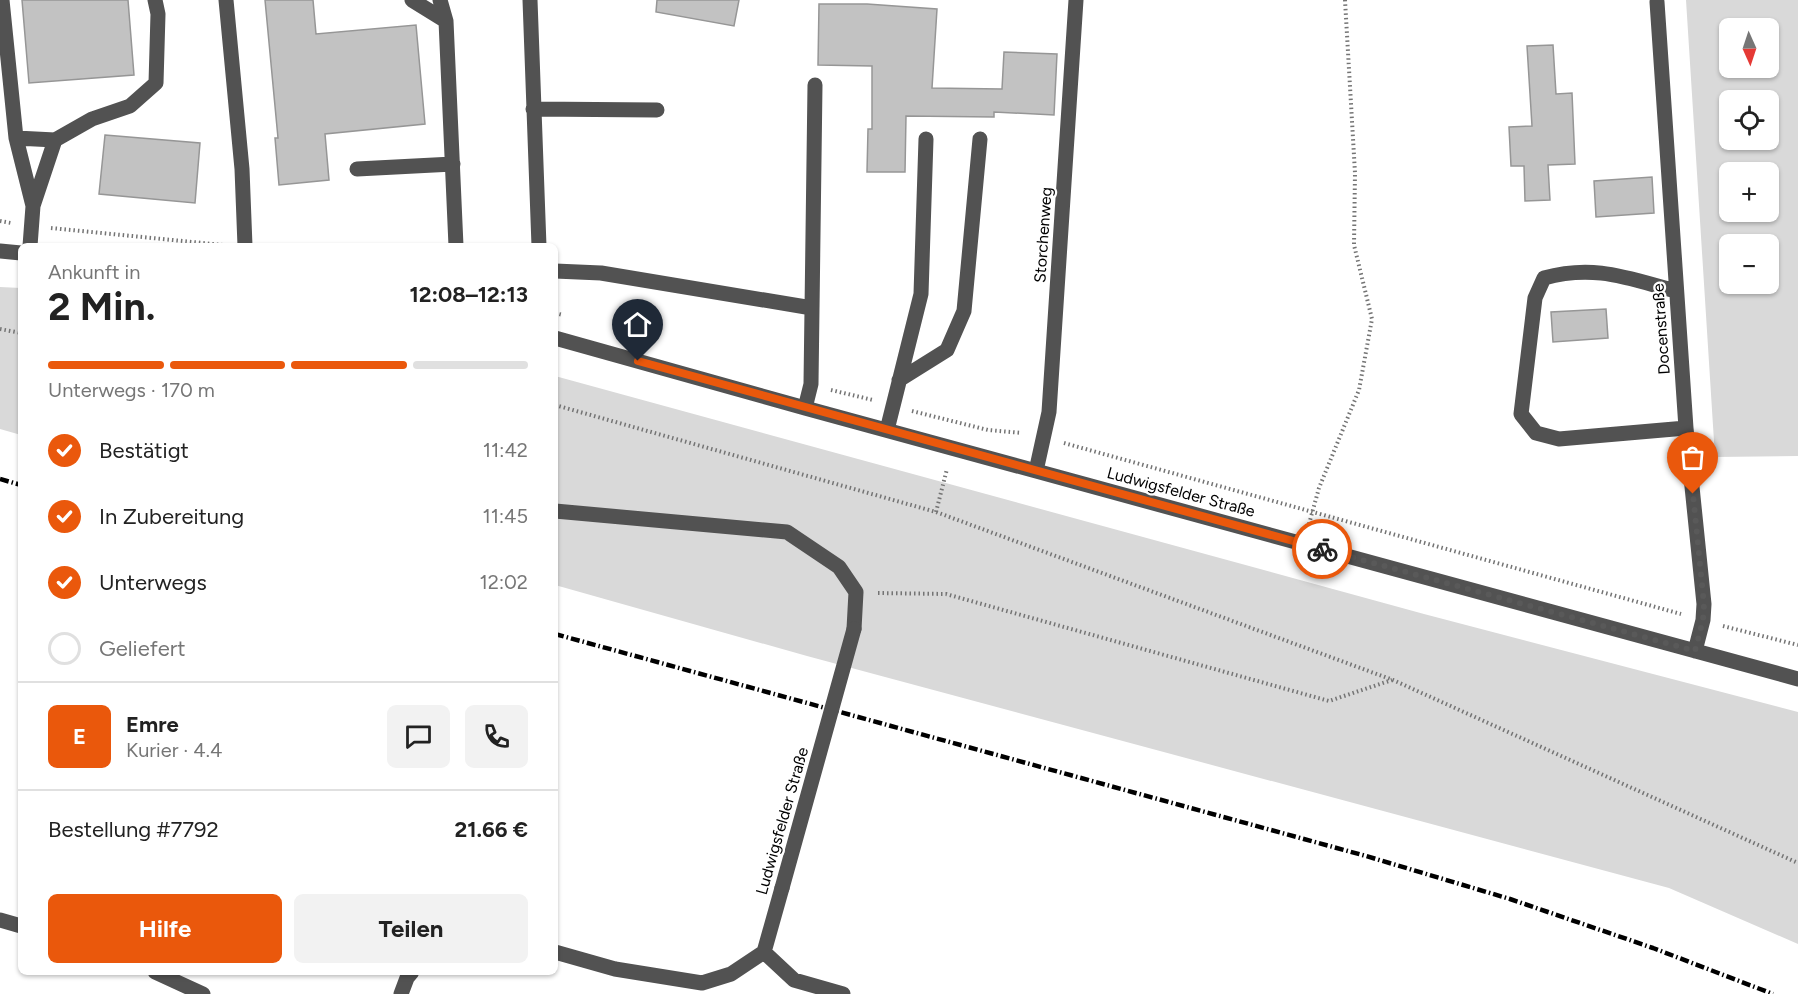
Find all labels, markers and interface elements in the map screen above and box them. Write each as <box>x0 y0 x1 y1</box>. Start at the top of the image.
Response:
north arrow <box>1719 18 1779 78</box>
map controls <box>1719 18 1779 294</box>
button: locate <box>1719 90 1779 150</box>
button: + <box>1719 162 1779 222</box>
street label: Storchenweg <box>1030 186 1056 284</box>
button: − <box>1719 234 1779 294</box>
text: Ankunft in <box>48 260 140 284</box>
text: 12:08–12:13 <box>409 281 528 308</box>
street label: Docenstraße <box>1648 282 1674 375</box>
text: 2 Min. <box>48 283 155 330</box>
pin <box>612 299 663 361</box>
icon: home <box>621 308 654 341</box>
text: Unterwegs · 170 m <box>48 378 215 402</box>
pin <box>1667 432 1718 494</box>
icon: check <box>48 434 81 467</box>
text: Bestätigt <box>99 437 189 464</box>
text: 11:42 <box>483 438 528 462</box>
icon: bag <box>1676 441 1709 474</box>
street label: Ludwigsfelder Straße <box>1105 463 1257 521</box>
icon: check <box>48 500 81 533</box>
text: In Zubereitung <box>99 503 244 530</box>
text: 11:45 <box>483 504 528 528</box>
courier <box>1292 519 1352 579</box>
icon: bike <box>1306 533 1339 566</box>
icon: check <box>48 566 81 599</box>
text: Unterwegs <box>99 569 207 596</box>
text: 12:02 <box>480 570 528 594</box>
text: Geliefert <box>99 635 186 662</box>
button: chat <box>387 705 450 768</box>
button: phone <box>465 705 528 768</box>
text: Emre <box>126 711 179 738</box>
text: E <box>73 723 86 750</box>
text: Kurier · 4.4 <box>126 738 222 762</box>
street label: Ludwigsfelder Straße <box>752 745 812 897</box>
text: Bestellung #7792 <box>48 816 219 843</box>
text: 21.66 € <box>454 816 528 843</box>
button: Hilfe <box>48 894 282 963</box>
button: Teilen <box>294 894 528 963</box>

